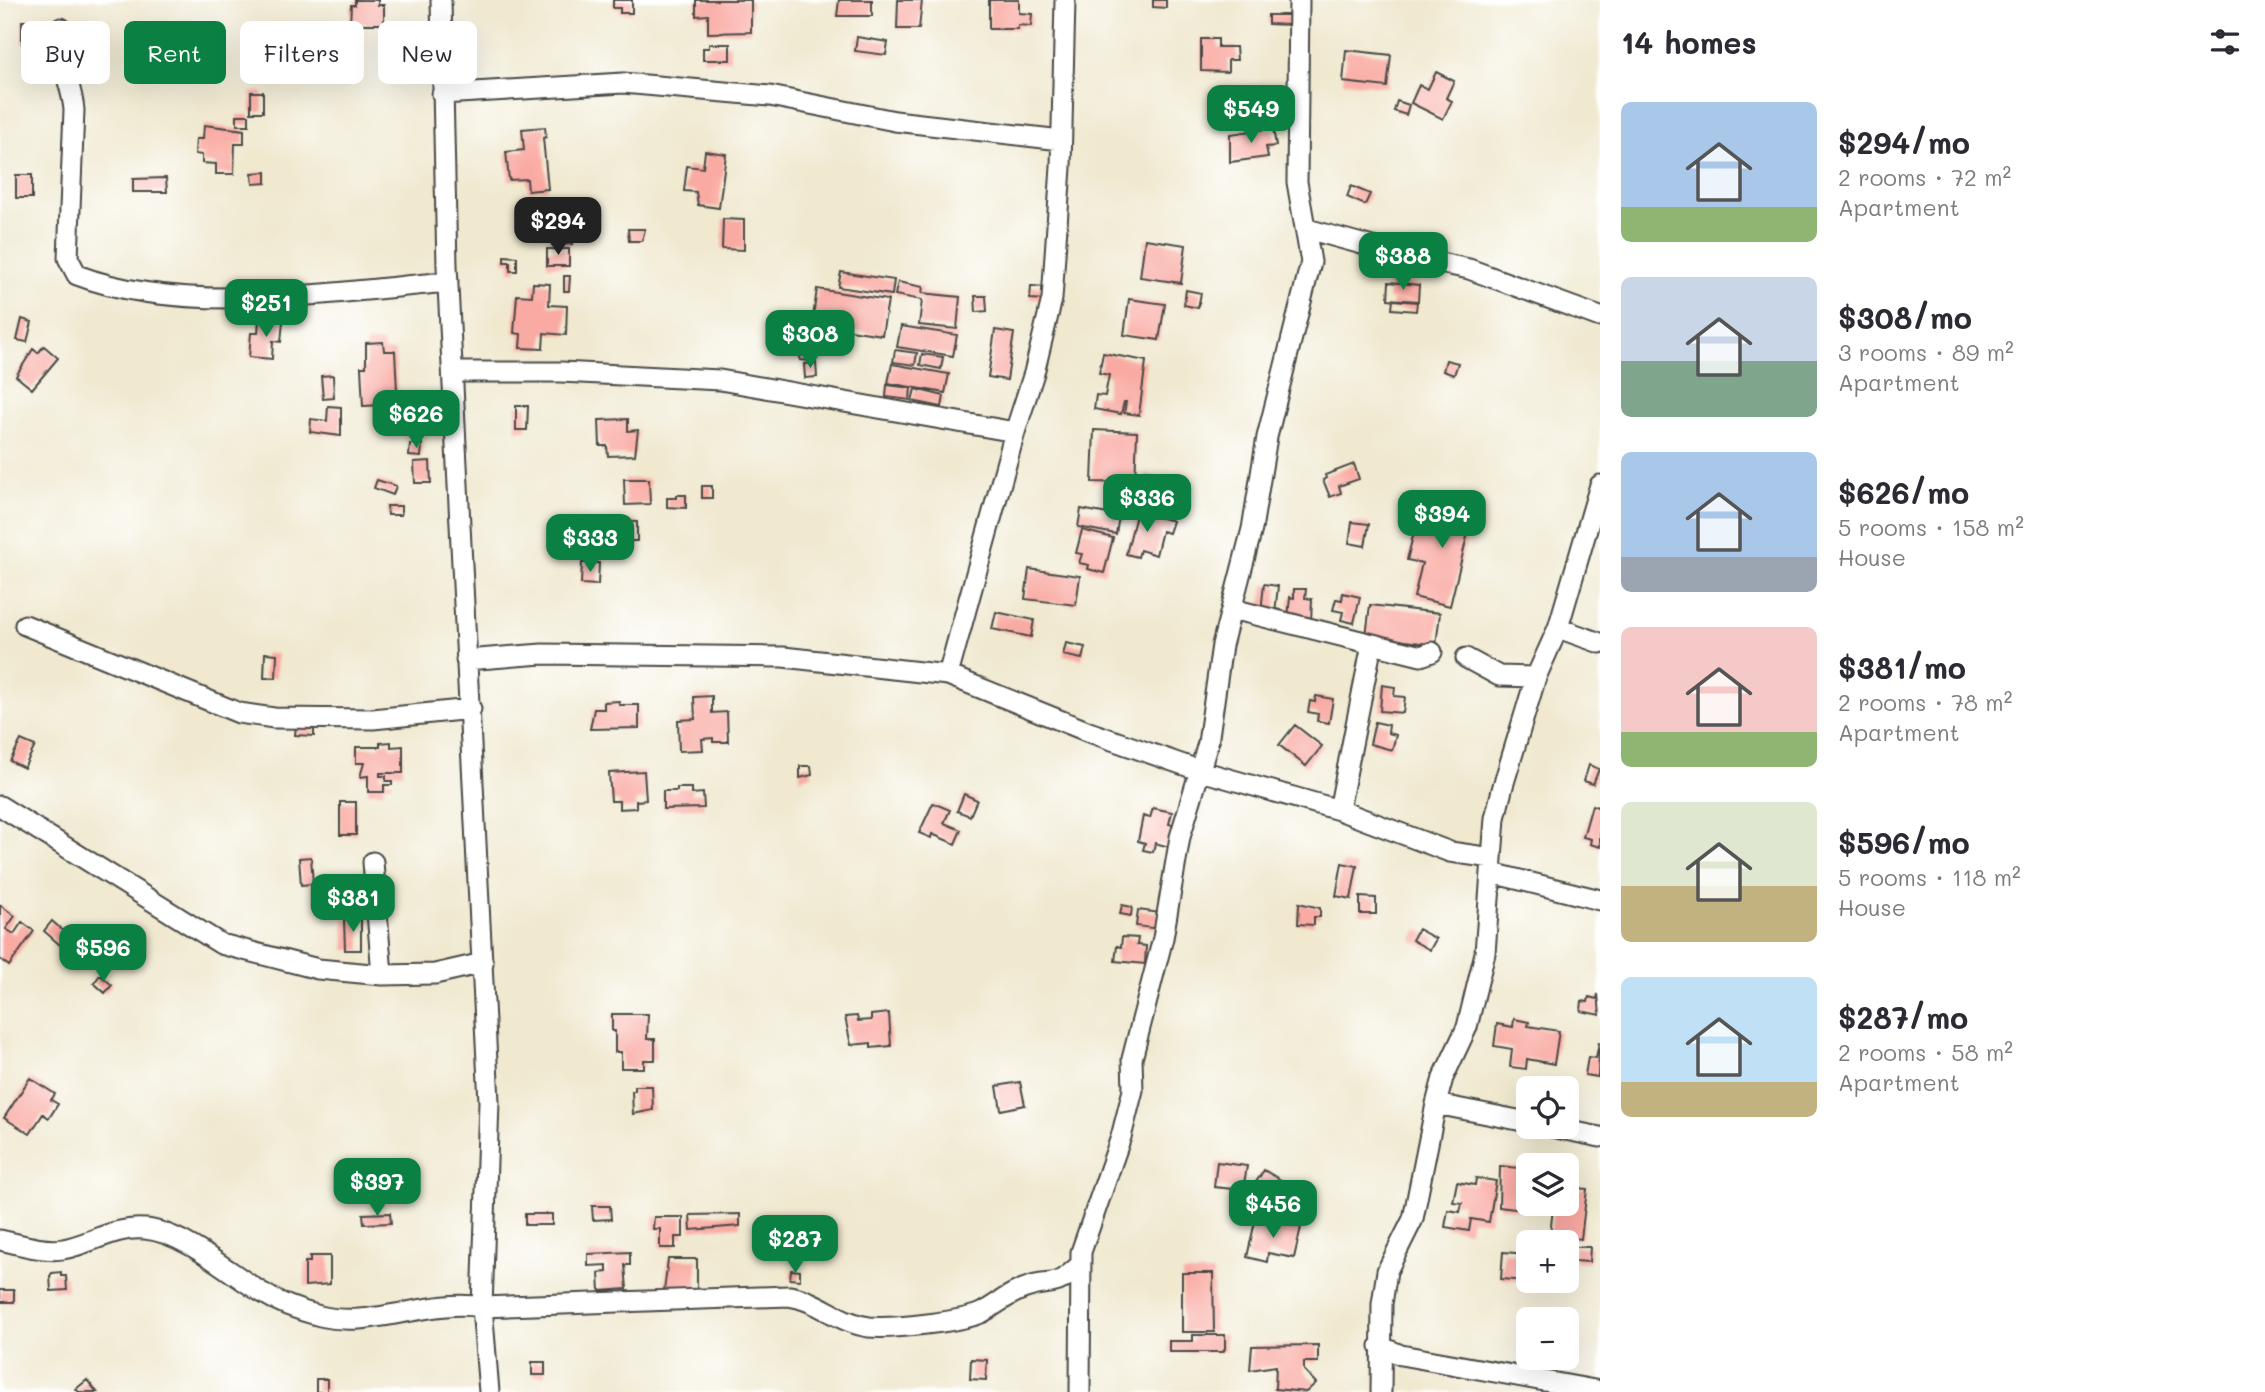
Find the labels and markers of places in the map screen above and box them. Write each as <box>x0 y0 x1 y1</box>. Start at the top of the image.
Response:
pin: $549 <box>1210 86 1292 145</box>
pin: $294 <box>517 198 599 257</box>
pin: $388 <box>1362 232 1444 292</box>
pin: $251 <box>225 280 307 339</box>
pin: $308 <box>769 310 851 370</box>
pin: $626 <box>375 391 457 450</box>
pin: $336 <box>1106 475 1188 534</box>
pin: $394 <box>1401 490 1483 550</box>
pin: $333 <box>549 514 631 574</box>
pin: $381 <box>312 874 394 934</box>
pin: $596 <box>62 925 144 984</box>
pin: $397 <box>336 1158 418 1218</box>
pin: $456 <box>1232 1180 1314 1240</box>
pin: $287 <box>754 1216 836 1275</box>

